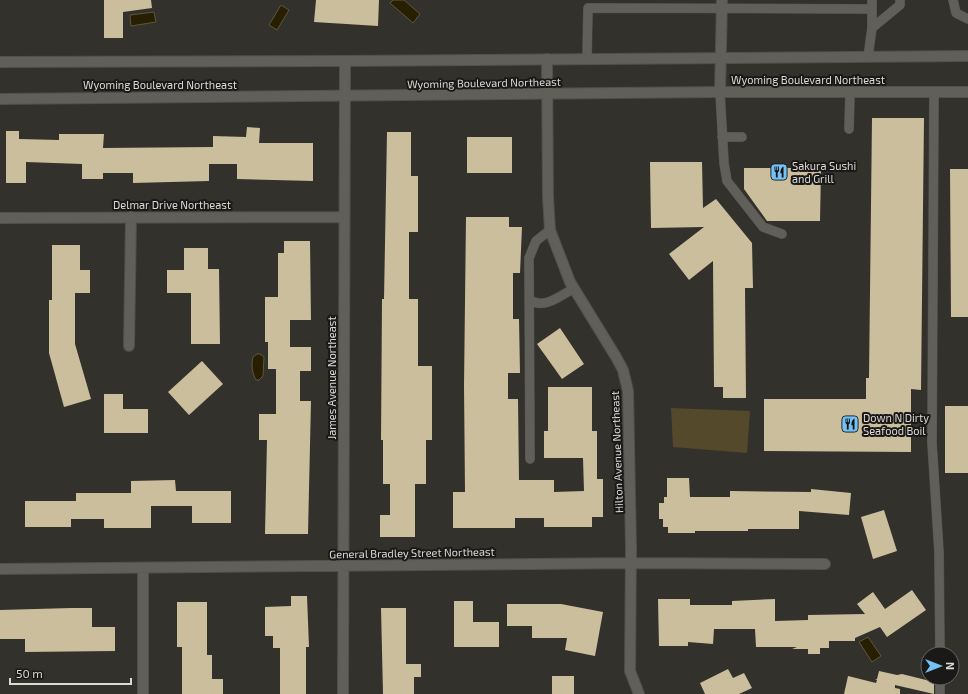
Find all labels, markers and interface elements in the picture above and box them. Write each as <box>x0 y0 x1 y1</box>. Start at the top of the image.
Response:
street label: Wyoming Boulevard Northeast <box>731 73 885 86</box>
street label: Wyoming Boulevard Northeast <box>407 75 561 90</box>
street label: Wyoming Boulevard Northeast <box>83 78 237 91</box>
place label: Sakura Sushi and Grill <box>792 159 856 185</box>
restaurant icon: Sakura Sushi and Grill <box>769 162 789 182</box>
street label: Delmar Drive Northeast <box>113 198 231 211</box>
street label: James Avenue Northeast <box>325 316 338 440</box>
street label: Hilton Avenue Northeast <box>608 391 625 513</box>
place label: Down N Dirty Seafood Boil <box>863 411 929 437</box>
restaurant icon: Down N Dirty Seafood Boil <box>840 414 860 434</box>
street label: General Bradley Street Northeast <box>329 545 495 560</box>
north arrow <box>920 646 960 686</box>
scale bar <box>10 660 131 686</box>
text: N <box>944 662 957 670</box>
text: 50 m <box>16 666 43 680</box>

